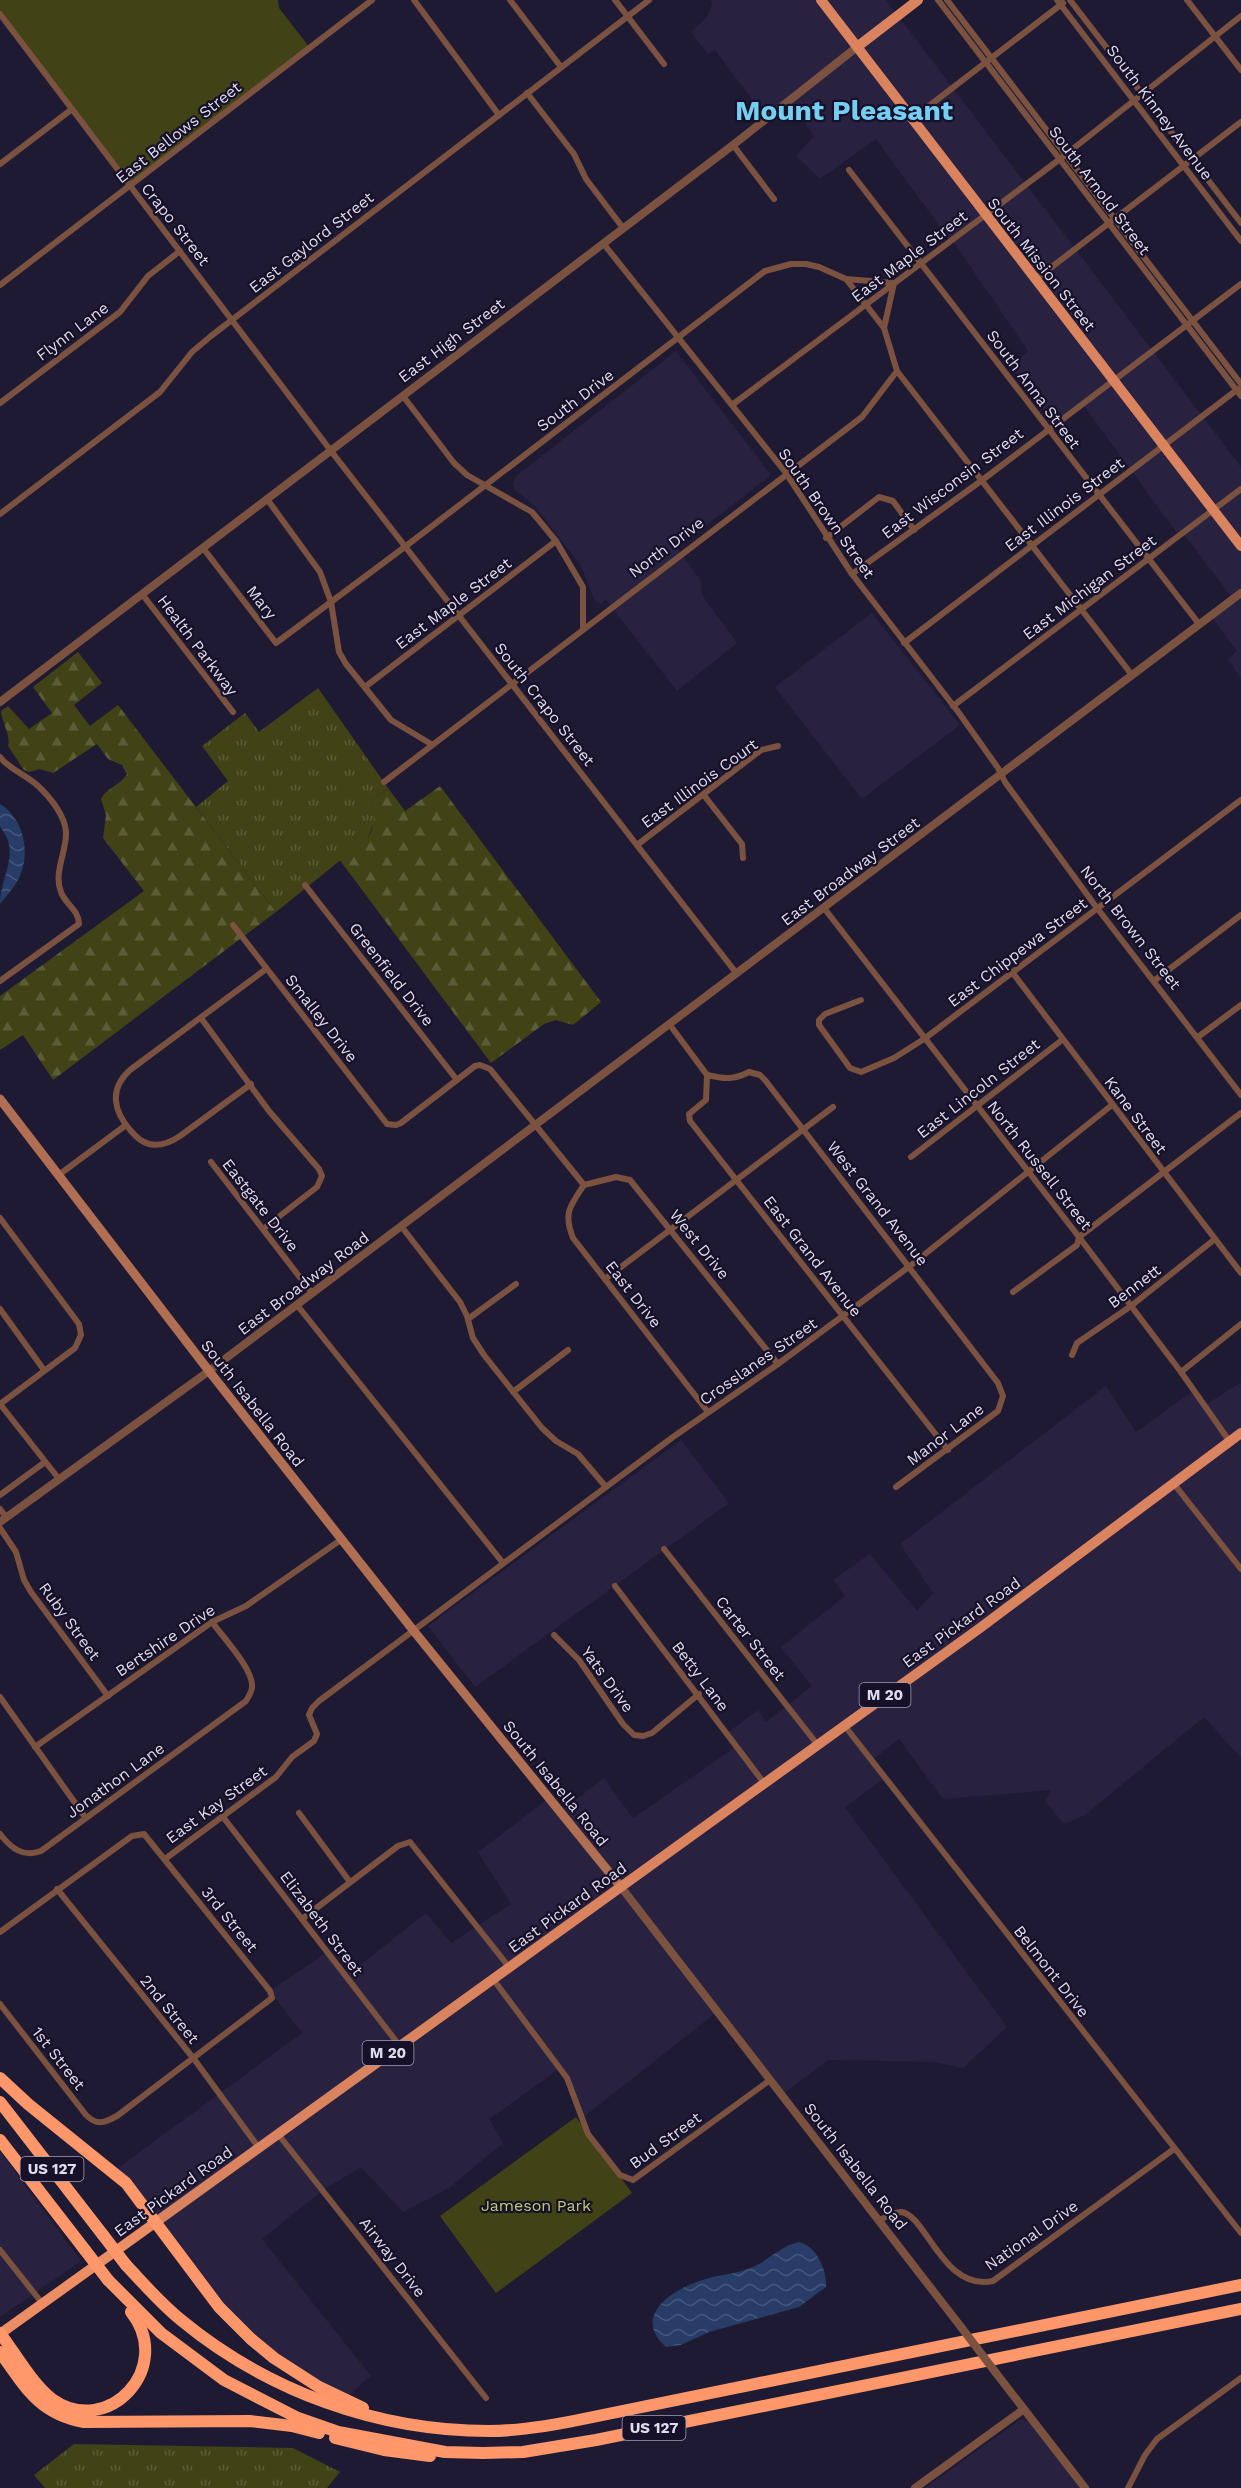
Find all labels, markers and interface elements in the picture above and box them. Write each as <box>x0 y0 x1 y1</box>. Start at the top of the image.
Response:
street label: South Kinney Avenue <box>1103 41 1217 184</box>
street label: East Bellows Street <box>112 77 245 187</box>
district label: Mount Pleasant <box>735 94 953 127</box>
street label: South Arnold Street <box>1045 122 1154 259</box>
street label: Crapo Street <box>137 179 214 270</box>
street label: East Gaylord Street <box>245 188 378 297</box>
street label: South Mission Street <box>984 194 1100 335</box>
street label: East Maple Street <box>848 206 971 306</box>
street label: East High Street <box>395 294 508 386</box>
street label: Flynn Lane <box>32 298 112 365</box>
street label: South Anna Street <box>983 326 1085 453</box>
street label: South Drive <box>533 365 618 436</box>
street label: East Wisconsin Street <box>878 424 1027 543</box>
street label: South Brown Street <box>774 444 879 582</box>
street label: East Illinois Street <box>1001 453 1128 555</box>
street label: North Drive <box>625 513 708 582</box>
street label: East Michigan Street <box>1019 531 1160 644</box>
street label: East Maple Street <box>392 553 515 653</box>
street label: Mary <box>243 582 281 623</box>
street label: Health Parkway <box>154 591 242 700</box>
street label: South Crapo Street <box>491 639 599 770</box>
street label: East Illinois Court <box>637 735 761 832</box>
street label: East Broadway Street <box>777 813 924 930</box>
street label: North Brown Street <box>1076 861 1185 993</box>
street label: East Chippewa Street <box>944 894 1091 1011</box>
street label: Greenfield Drive <box>345 919 438 1030</box>
street label: Smalley Drive <box>281 971 362 1066</box>
street label: East Lincoln Street <box>913 1034 1044 1142</box>
street label: Kane Street <box>1100 1073 1171 1158</box>
street label: North Russell Street <box>983 1097 1096 1234</box>
street label: West Grand Avenue <box>823 1137 932 1269</box>
street label: Eastgate Drive <box>218 1155 303 1256</box>
street label: East Grand Avenue <box>760 1192 866 1321</box>
street label: West Drive <box>666 1206 734 1283</box>
street label: East Broadway Road <box>234 1228 373 1339</box>
street label: East Drive <box>602 1257 666 1332</box>
street label: Bennett <box>1104 1260 1165 1312</box>
street label: Crosslanes Street <box>696 1314 821 1409</box>
street label: South Isabella Road <box>197 1336 308 1471</box>
street label: Manor Lane <box>903 1399 988 1470</box>
street label: East Pickard Road <box>898 1573 1024 1672</box>
street label: Ruby Street <box>35 1579 104 1664</box>
street label: Carter Street <box>712 1592 790 1684</box>
street label: Bertshire Drive <box>112 1600 219 1681</box>
street label: Betty Lane <box>668 1637 733 1715</box>
street label: Yats Drive <box>577 1643 638 1716</box>
road number: M 20 <box>860 1683 910 1707</box>
street label: South Isabella Road <box>499 1717 612 1850</box>
street label: Jonathon Lane <box>63 1738 168 1822</box>
street label: East Kay Street <box>162 1761 271 1847</box>
street label: East Pickard Road <box>504 1858 630 1957</box>
street label: Elizabeth Street <box>276 1867 367 1980</box>
street label: 3rd Street <box>197 1883 262 1956</box>
street label: Belmont Drive <box>1010 1922 1093 2021</box>
street label: 2nd Street <box>136 1971 203 2048</box>
street label: 1st Street <box>28 2023 89 2094</box>
road number: M 20 <box>362 2041 414 2065</box>
street label: South Isabella Road <box>800 2099 911 2234</box>
street label: Bud Street <box>626 2108 705 2173</box>
street label: East Pickard Road <box>110 2142 236 2241</box>
road number: US 127 <box>20 2157 84 2181</box>
park label: Jameson Park <box>481 2196 591 2215</box>
street label: National Drive <box>981 2196 1082 2275</box>
street label: Airway Drive <box>355 2214 430 2301</box>
road number: US 127 <box>622 2416 686 2440</box>

